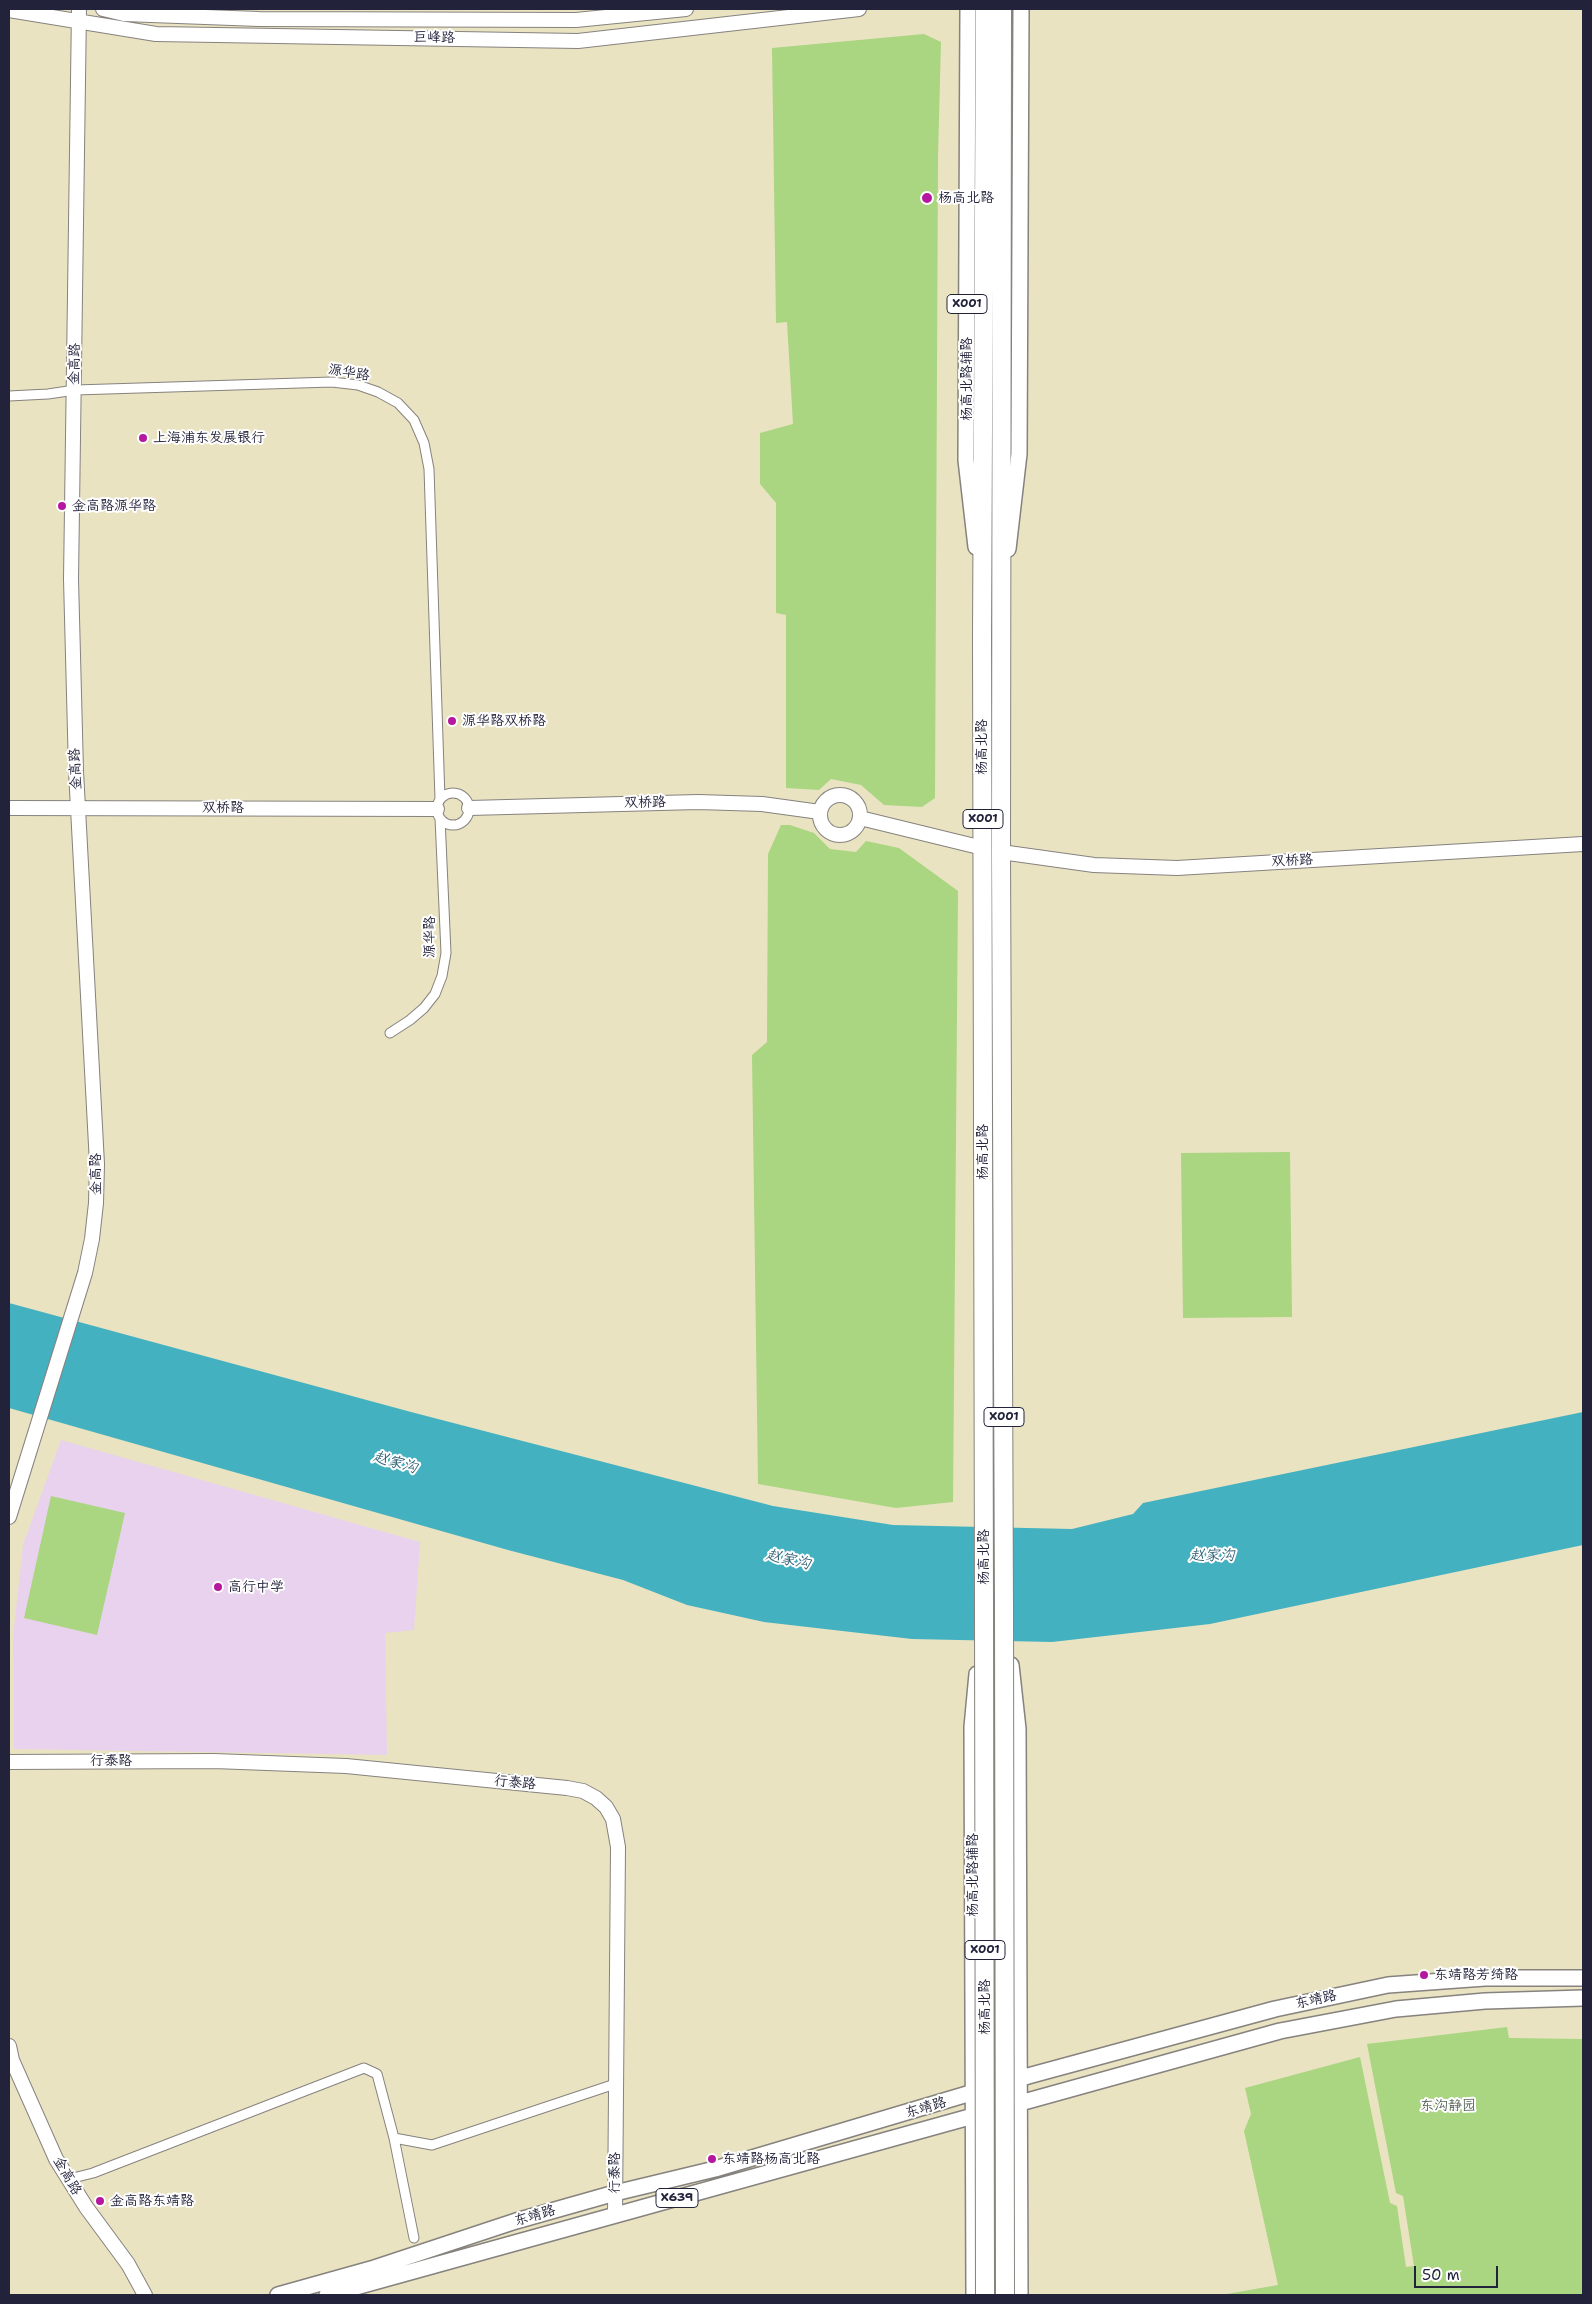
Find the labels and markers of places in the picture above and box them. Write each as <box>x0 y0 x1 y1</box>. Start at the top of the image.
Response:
place label: 杨高北路 <box>938 190 994 206</box>
marker: 杨高北路 <box>920 191 934 205</box>
place label: 上海浦东发展银行 <box>153 430 265 446</box>
marker: 上海浦东发展银行 <box>137 432 149 444</box>
place label: 金高路源华路 <box>72 498 156 514</box>
marker: 金高路源华路 <box>56 500 68 512</box>
place label: 源华路双桥路 <box>462 713 546 729</box>
marker: 源华路双桥路 <box>446 715 458 727</box>
place label: 高行中学 <box>228 1579 284 1595</box>
marker: 高行中学 <box>212 1581 224 1593</box>
place label: 东靖路芳绮路 <box>1434 1967 1518 1983</box>
marker: 东靖路芳绮路 <box>1418 1969 1430 1981</box>
place label: 东靖路杨高北路 <box>722 2151 820 2167</box>
marker: 东靖路杨高北路 <box>706 2153 718 2165</box>
place label: 金高路东靖路 <box>110 2193 194 2209</box>
marker: 金高路东靖路 <box>94 2195 106 2207</box>

